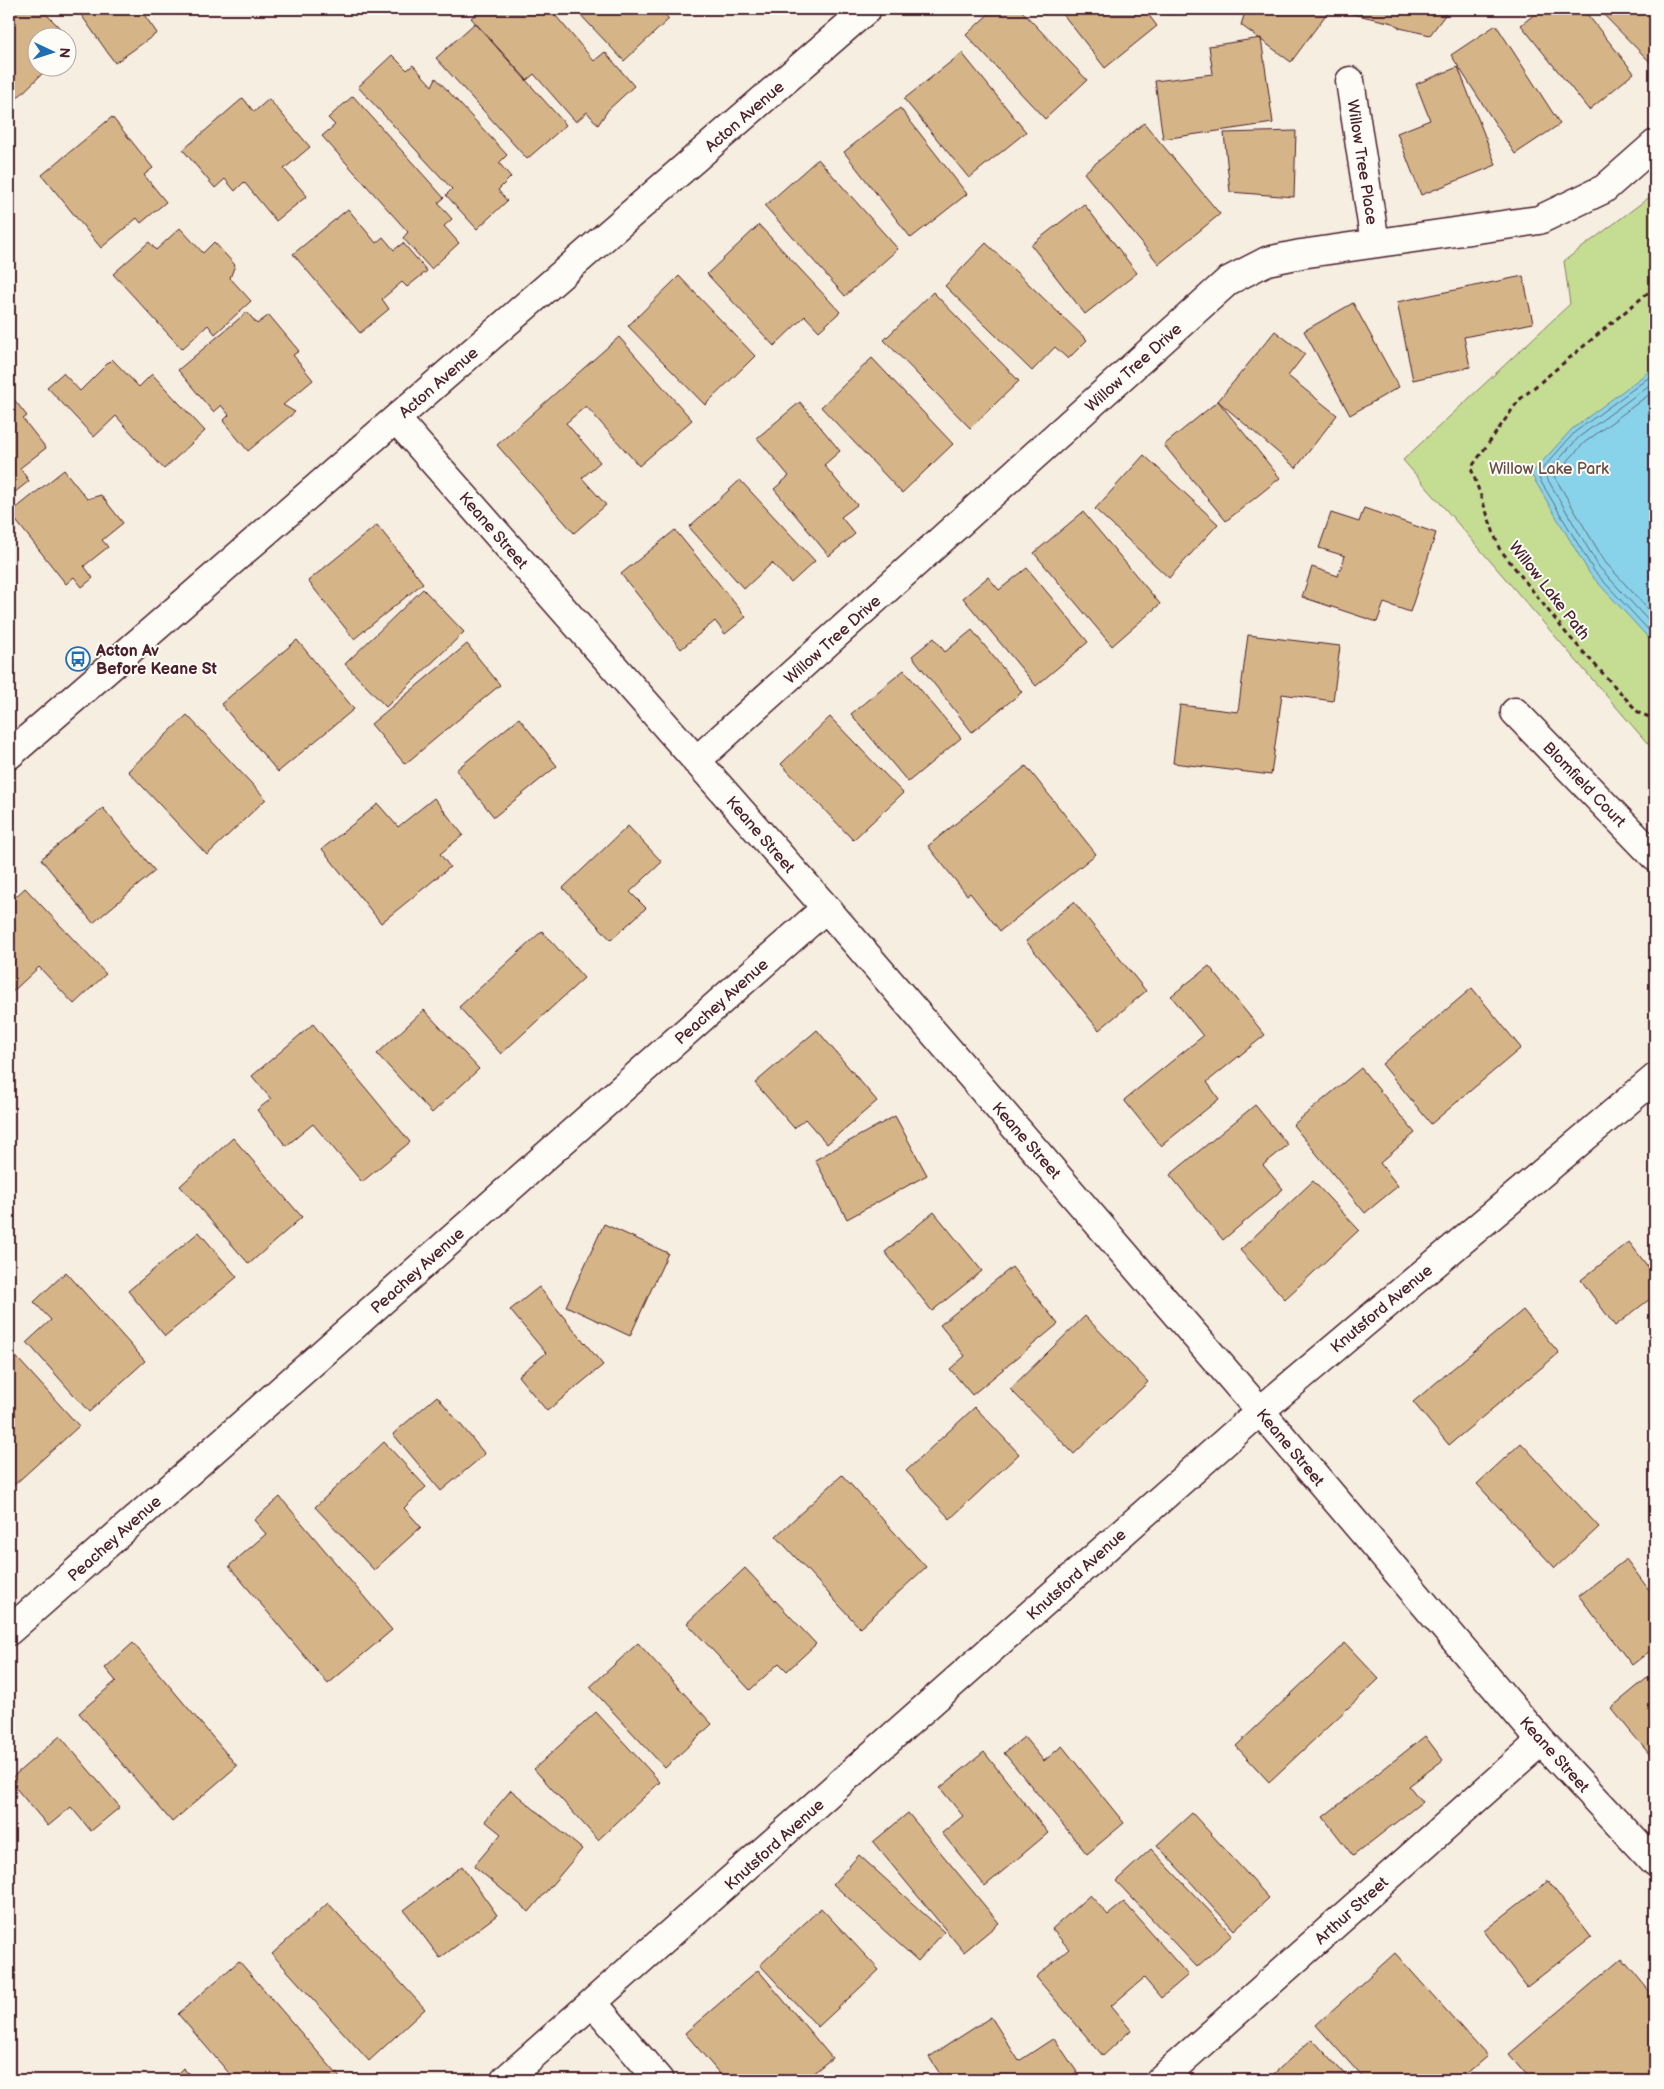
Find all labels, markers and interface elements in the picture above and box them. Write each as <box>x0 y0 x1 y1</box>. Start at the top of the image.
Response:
north arrow <box>28 28 78 78</box>
text: N <box>56 47 73 59</box>
street label: Acton Avenue <box>702 77 789 157</box>
street label: Willow Tree Place <box>1342 98 1381 227</box>
street label: Willow Tree Drive <box>1082 319 1187 416</box>
street label: Acton Avenue <box>396 343 483 423</box>
park label: Willow Lake Park <box>1489 460 1609 479</box>
street label: Keane Street <box>454 489 531 573</box>
street label: Willow Lake Path <box>1504 538 1593 644</box>
street label: Willow Tree Drive <box>781 591 886 688</box>
place label: Acton Av Before Keane St <box>95 642 217 679</box>
bus stop icon: Acton Av Before Keane St <box>65 646 91 672</box>
street label: Blomfield Court <box>1539 739 1629 832</box>
street label: Keane Street <box>721 793 798 877</box>
street label: Peachey Avenue <box>671 955 773 1049</box>
street label: Keane Street <box>987 1099 1064 1183</box>
street label: Peachey Avenue <box>367 1224 469 1318</box>
street label: Knutsford Avenue <box>1327 1261 1437 1357</box>
street label: Keane Street <box>1252 1405 1328 1491</box>
street label: Peachey Avenue <box>64 1492 166 1586</box>
street label: Knutsford Avenue <box>1023 1525 1131 1625</box>
street label: Keane Street <box>1515 1713 1593 1797</box>
street label: Knutsford Avenue <box>721 1795 829 1895</box>
street label: Arthur Street <box>1311 1873 1393 1949</box>

